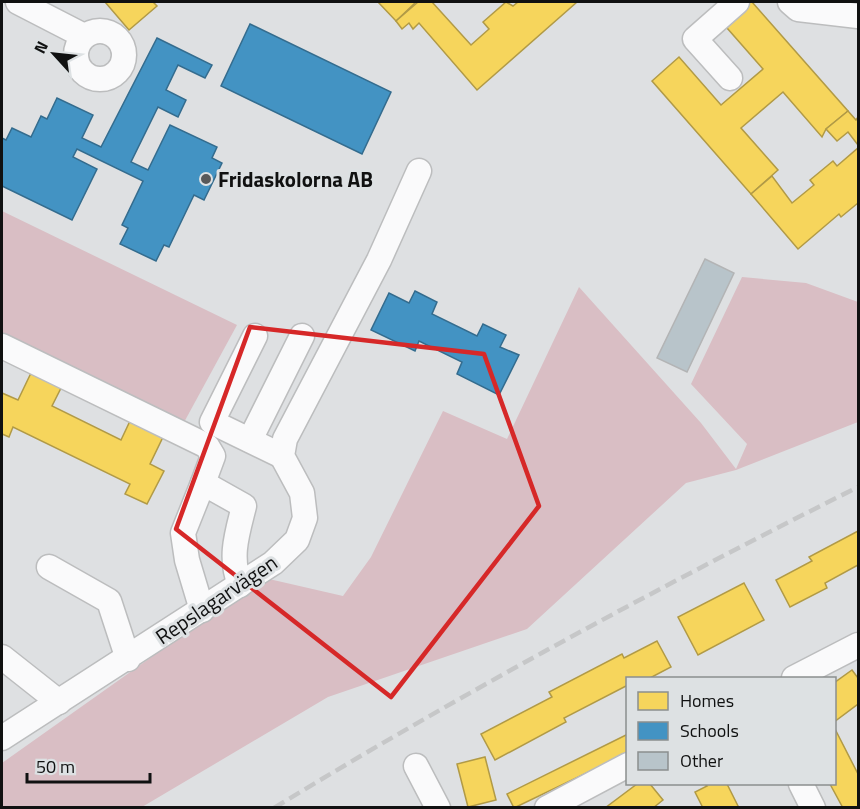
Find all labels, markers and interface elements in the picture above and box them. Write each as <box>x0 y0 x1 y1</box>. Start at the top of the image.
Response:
north arrow <box>24 24 84 84</box>
text: N <box>27 37 54 58</box>
place label: Fridaskolorna AB <box>218 163 373 195</box>
marker: Fridaskolorna AB <box>199 172 213 186</box>
street label: Repslagarvägen <box>148 546 284 652</box>
legend <box>626 677 836 785</box>
text: Homes <box>680 687 734 714</box>
text: Schools <box>680 717 739 744</box>
scale bar <box>27 746 150 784</box>
text: Other <box>680 747 723 774</box>
text: 50 m <box>36 753 75 780</box>

